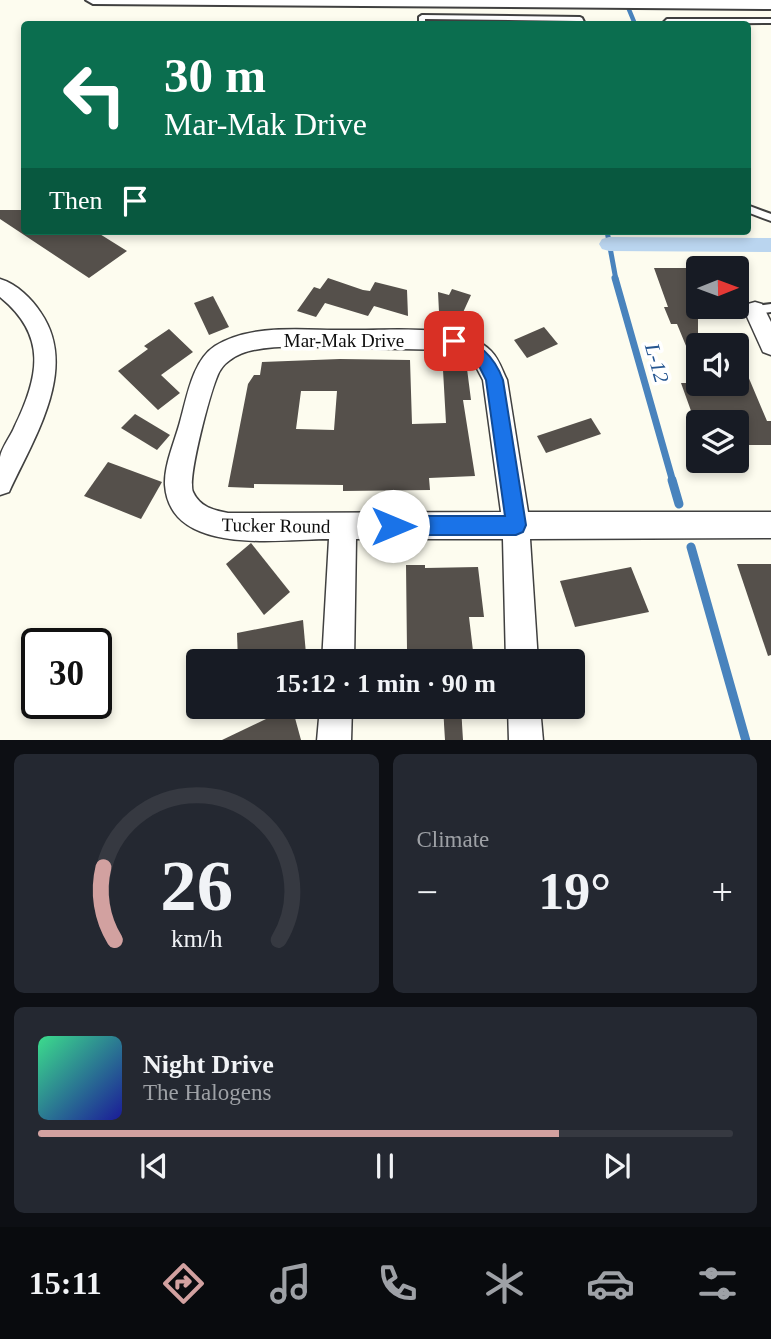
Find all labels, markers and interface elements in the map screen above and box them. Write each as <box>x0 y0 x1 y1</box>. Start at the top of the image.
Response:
text: 30 m <box>164 48 266 103</box>
icon: left <box>49 49 140 140</box>
text: Mar-Mak Drive <box>164 106 367 142</box>
icon: arrive <box>116 182 154 220</box>
text: Then <box>49 186 102 215</box>
north arrow <box>686 256 749 318</box>
map controls <box>686 256 749 473</box>
pin <box>424 311 484 371</box>
icon: arrive <box>435 322 473 360</box>
street label: Mar-Mak Drive <box>284 330 404 351</box>
button: sound <box>686 333 749 396</box>
water label: L-12 <box>640 340 674 386</box>
button: layers <box>686 410 749 473</box>
position arrow <box>356 489 430 563</box>
street label: Tucker Round <box>222 514 331 537</box>
speed limit sign: 30 <box>21 628 112 719</box>
text: 15:12 · 1 min · 90 m <box>275 669 496 698</box>
text: Climate <box>417 827 489 852</box>
text: 26 <box>160 845 233 926</box>
text: 19° <box>538 863 611 920</box>
text: − <box>417 871 438 913</box>
text: + <box>712 871 733 913</box>
text: km/h <box>171 924 222 951</box>
text: Night Drive <box>143 1050 274 1079</box>
text: The Halogens <box>143 1080 271 1105</box>
icon: previous <box>135 1147 173 1185</box>
icon: pause <box>366 1147 404 1185</box>
icon: next <box>598 1147 636 1185</box>
icon: directions <box>159 1259 208 1308</box>
icon: music <box>266 1259 315 1308</box>
icon: phone <box>373 1259 422 1308</box>
icon: climate <box>480 1259 529 1308</box>
icon: car <box>586 1259 635 1308</box>
icon: filters <box>693 1259 742 1308</box>
text: 15:11 <box>29 1265 102 1301</box>

